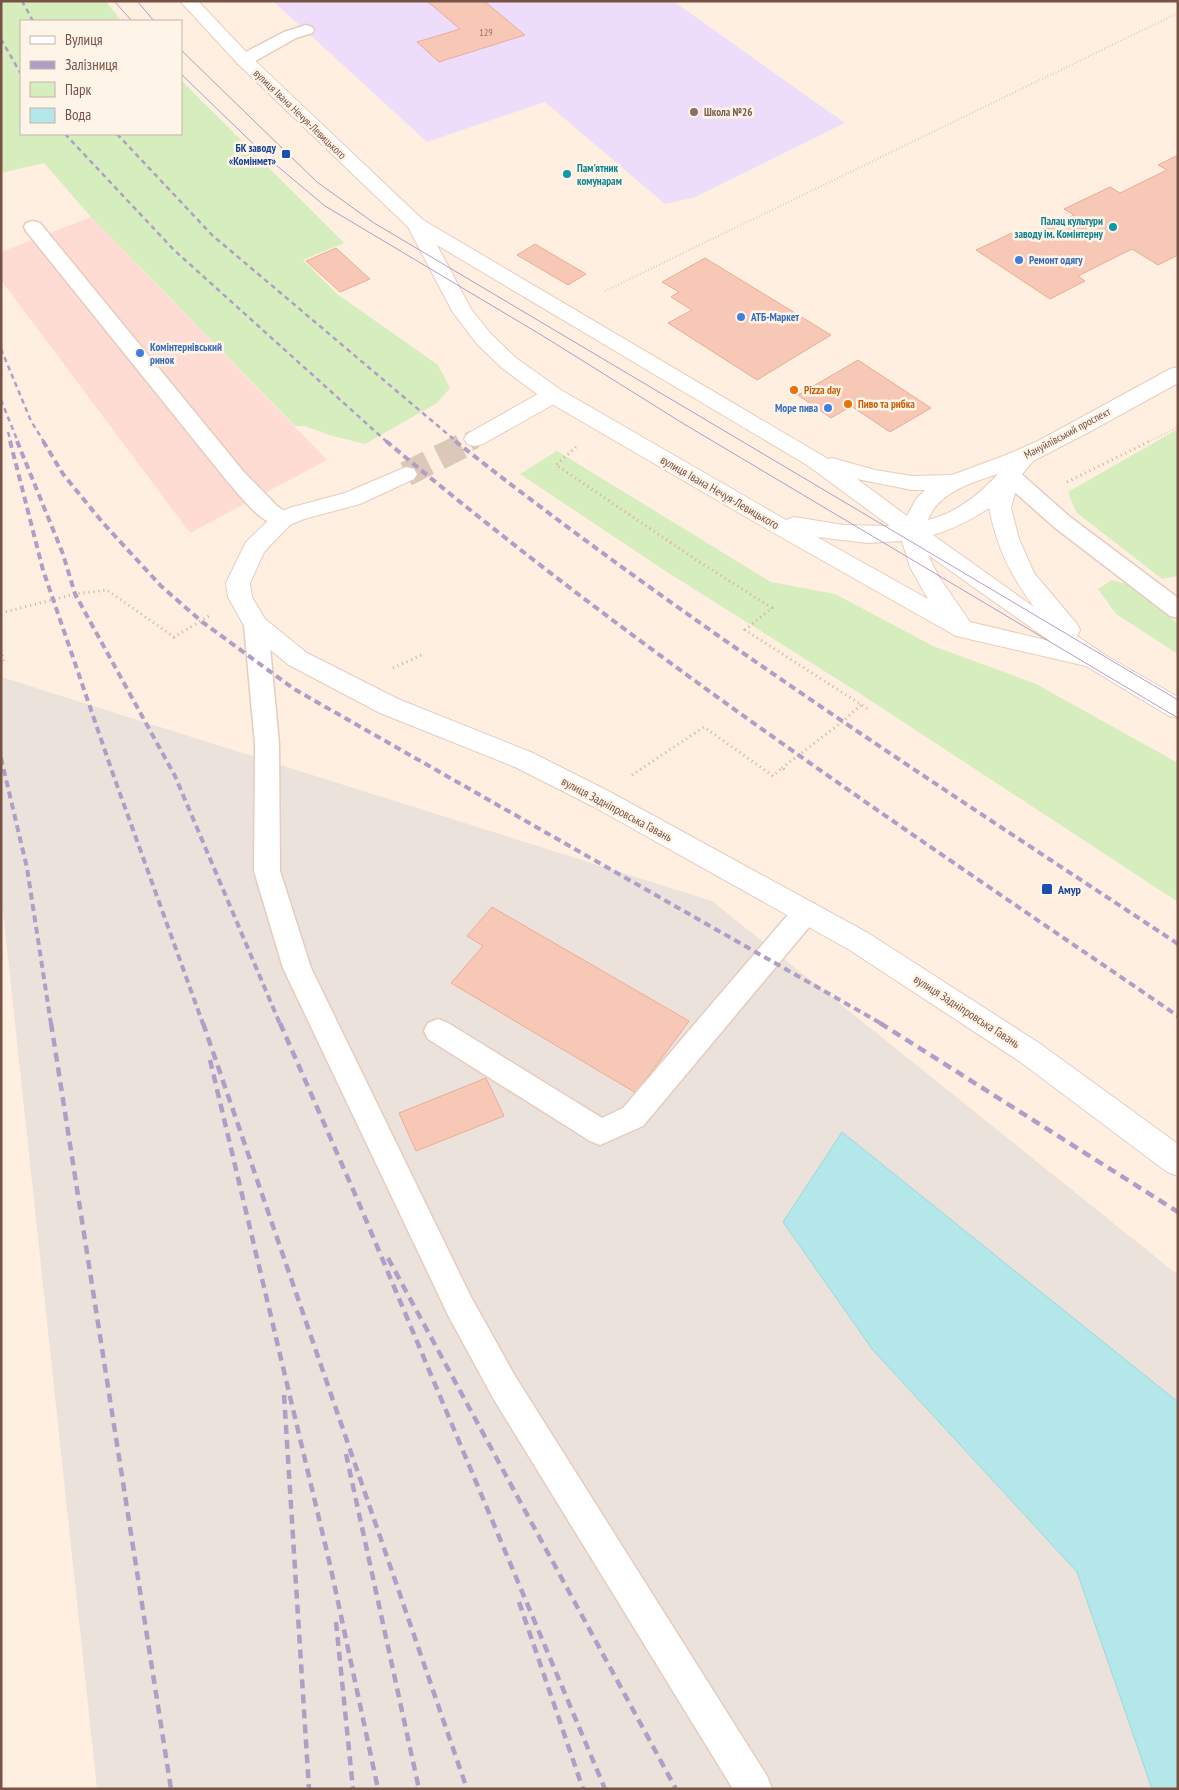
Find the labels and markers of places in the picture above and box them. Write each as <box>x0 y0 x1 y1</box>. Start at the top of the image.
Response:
place label: Школа №26 <box>704 105 753 119</box>
marker: Школа №26 <box>688 106 700 118</box>
place label: БК заводу «Комінмет» <box>229 141 277 168</box>
marker: БК заводу «Комінмет» <box>280 148 292 160</box>
place label: Пам'ятник комунарам <box>577 161 622 188</box>
marker: Пам'ятник комунарам <box>561 168 573 180</box>
place label: Палац культури заводу ім. Комінтерну <box>1015 214 1104 241</box>
marker: Палац культури заводу ім. Комінтерну <box>1107 221 1119 233</box>
place label: Ремонт одягу <box>1029 253 1083 267</box>
marker: Ремонт одягу <box>1013 254 1025 266</box>
place label: АТБ-Маркет <box>750 310 799 324</box>
marker: АТБ-Маркет <box>735 311 747 323</box>
place label: Комінтернівський ринок <box>150 340 222 367</box>
marker: Комінтернівський ринок <box>134 347 146 359</box>
place label: Pizza day <box>804 383 841 397</box>
marker: Pizza day <box>788 384 800 396</box>
place label: Пиво та рибка <box>858 397 915 411</box>
marker: Пиво та рибка <box>842 398 854 410</box>
place label: Море пива <box>775 401 818 415</box>
marker: Море пива <box>822 402 834 414</box>
marker: Амур <box>1040 882 1054 896</box>
place label: Амур <box>1057 882 1081 897</box>

